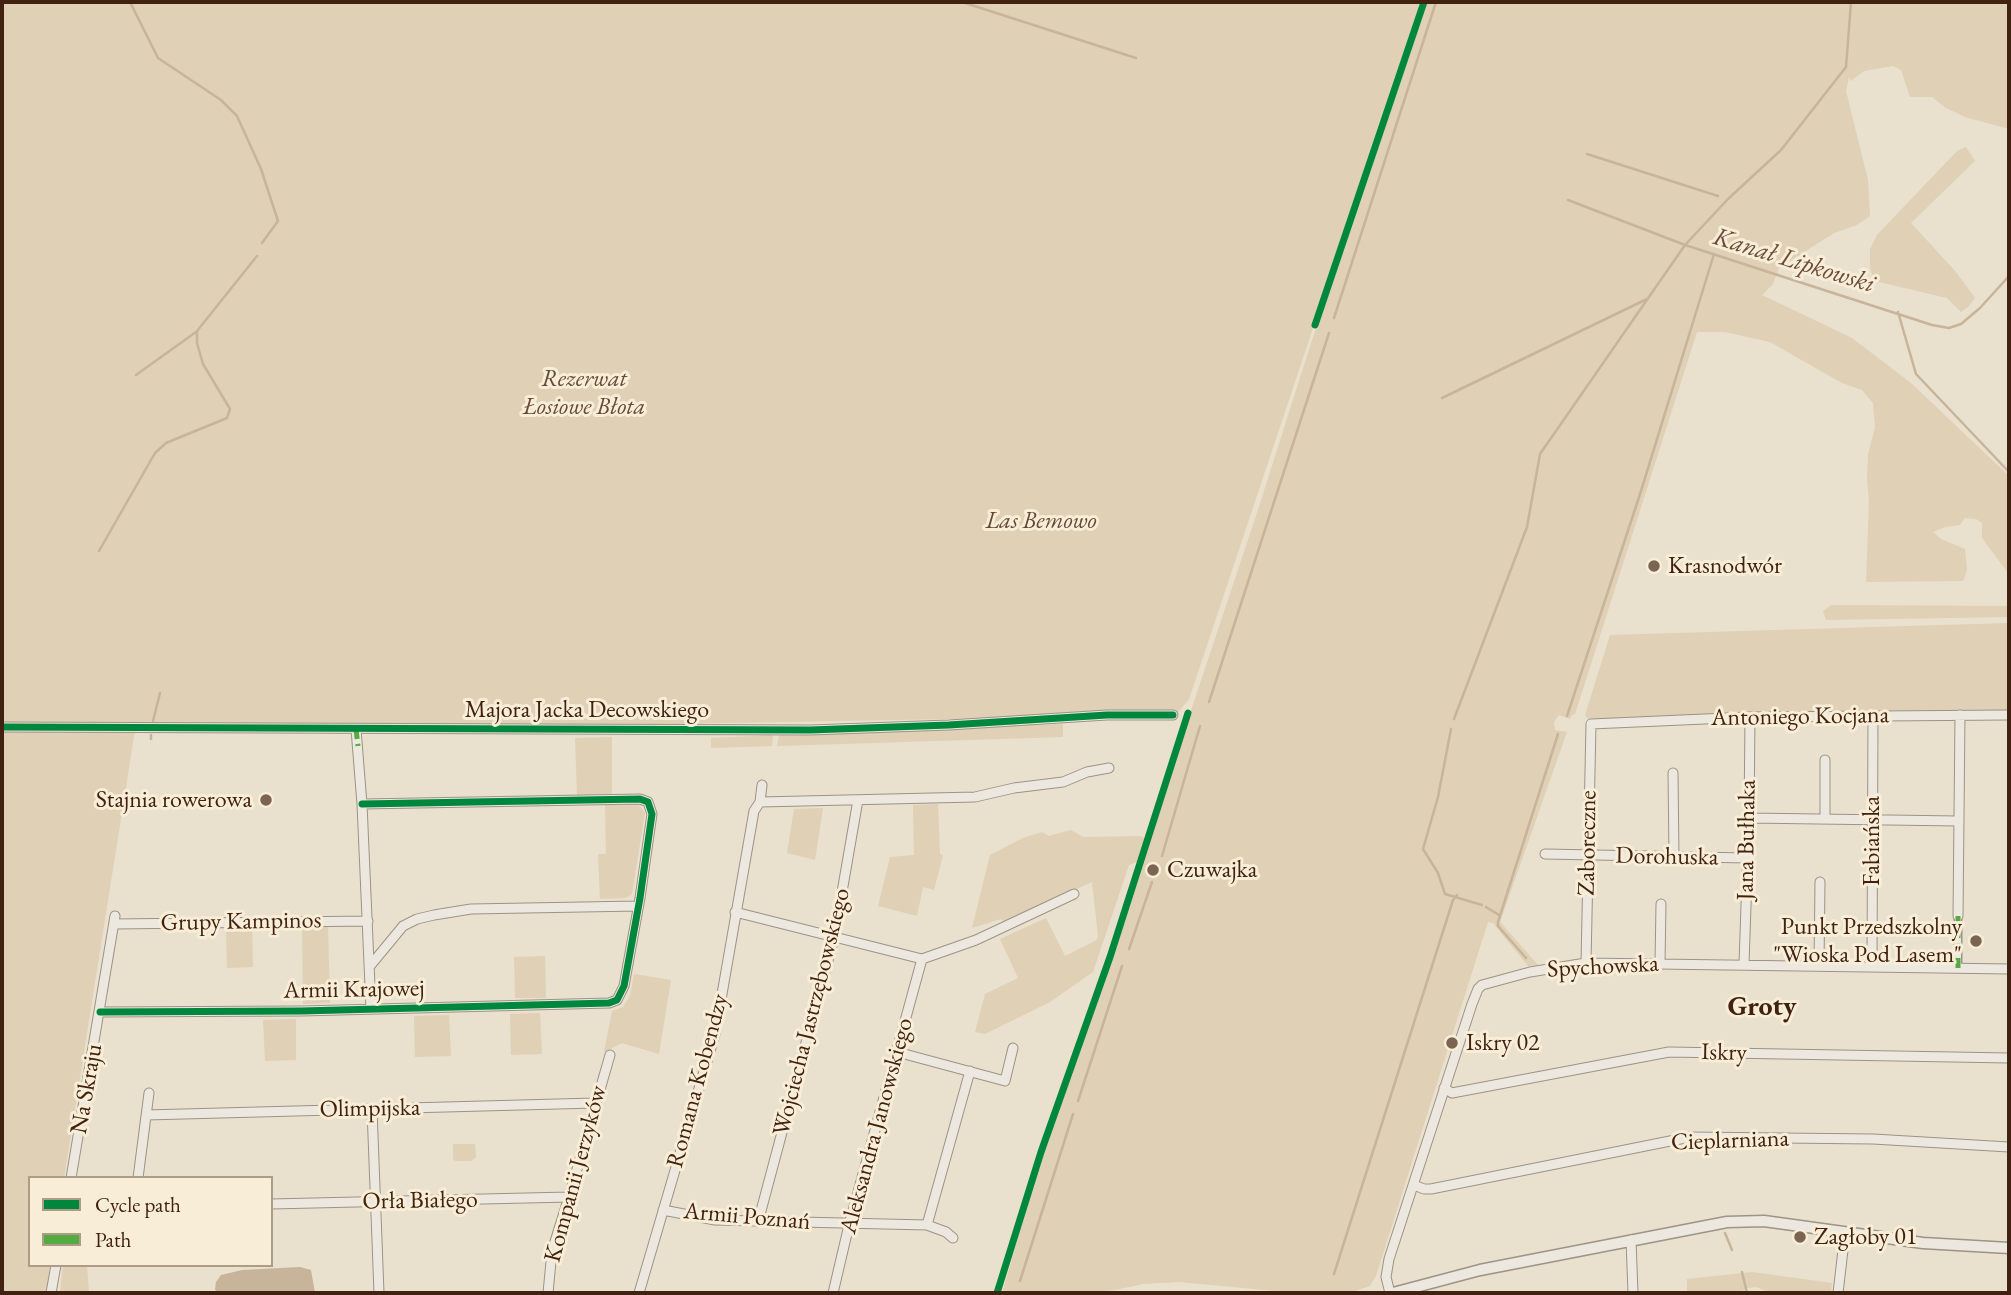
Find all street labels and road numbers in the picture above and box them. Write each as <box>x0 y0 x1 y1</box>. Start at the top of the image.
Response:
street label: Majora Jacka Decowskiego <box>465 696 709 724</box>
street label: Antoniego Kocjana <box>1711 701 1889 733</box>
street label: Jana Bułhaka <box>1732 779 1762 901</box>
street label: Zaboreczne <box>1573 790 1603 896</box>
street label: Fabiańska <box>1858 796 1886 886</box>
street label: Dorohuska <box>1615 842 1719 872</box>
street label: Wojciecha Jastrzębowskiego <box>767 885 857 1139</box>
street label: Grupy Kampinos <box>160 906 322 938</box>
street label: Spychowska <box>1547 950 1659 984</box>
street label: Armii Krajowej <box>283 974 425 1006</box>
street label: Romana Kobendzy <box>661 991 735 1171</box>
street label: Aleksandra Janowskiego <box>834 1015 920 1237</box>
street label: Iskry <box>1701 1038 1747 1068</box>
street label: Na Skraju <box>65 1042 109 1136</box>
street label: Kompanii Jerzyków <box>539 1082 613 1266</box>
street label: Olimpijska <box>319 1094 421 1124</box>
street label: Cieplarniana <box>1670 1125 1790 1157</box>
street label: Orła Białego <box>362 1186 478 1216</box>
street label: Armii Poznań <box>682 1197 812 1237</box>

